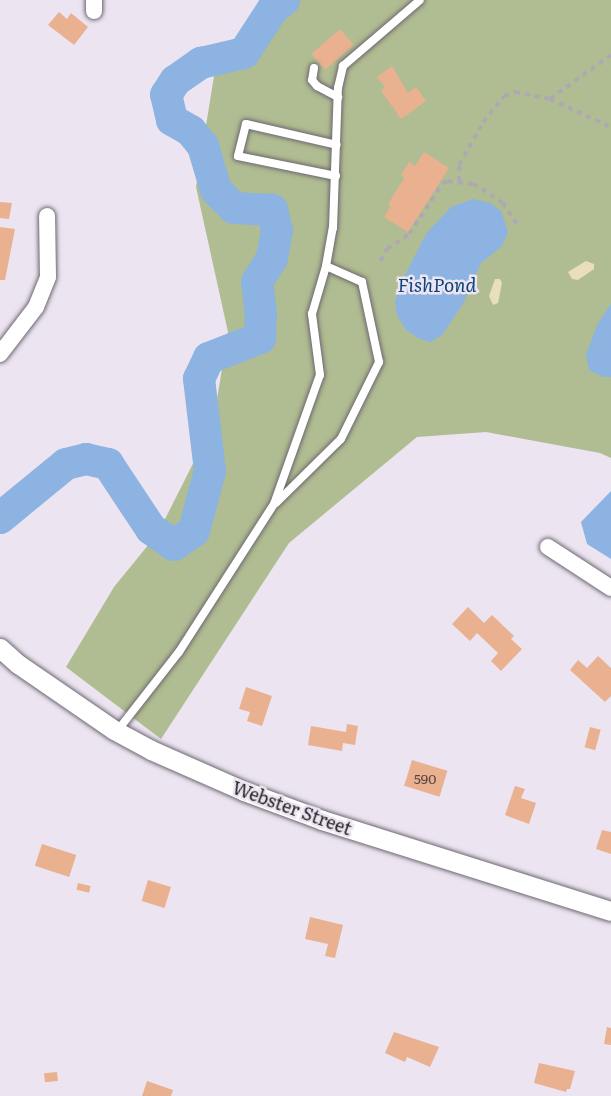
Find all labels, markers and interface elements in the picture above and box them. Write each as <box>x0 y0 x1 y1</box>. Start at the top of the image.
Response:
water label: FishPond <box>398 274 476 296</box>
house number: 590 <box>414 770 436 786</box>
street label: Webster Street <box>229 776 355 840</box>

